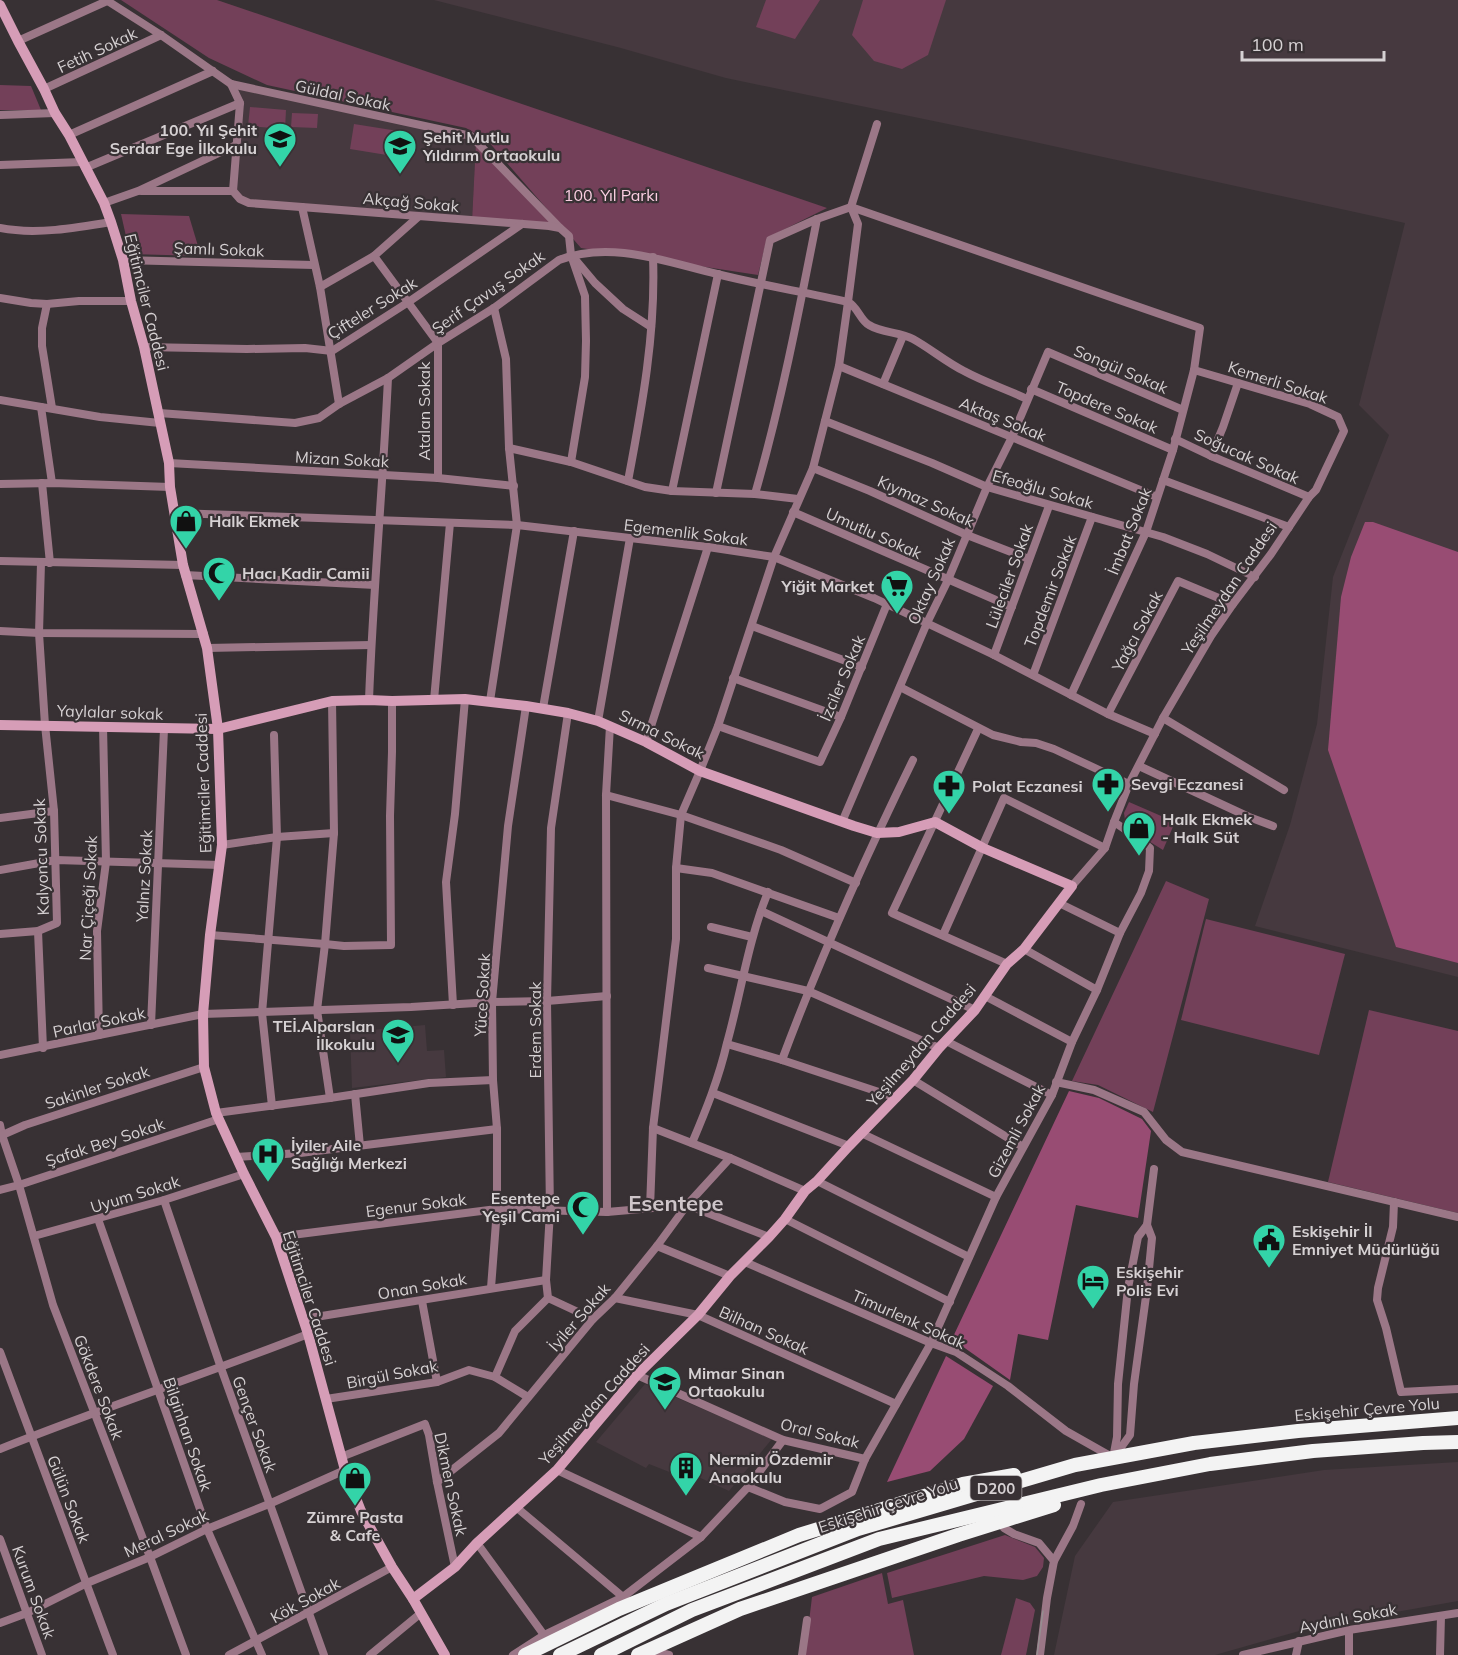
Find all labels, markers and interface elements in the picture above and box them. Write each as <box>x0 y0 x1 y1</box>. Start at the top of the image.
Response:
street label: Fetih Sokak <box>54 23 141 77</box>
scale bar <box>1242 24 1384 62</box>
text: 100 m <box>1251 33 1304 56</box>
street label: Güldal Sokak <box>293 75 393 115</box>
place label: 100. Yıl Şehit Serdar Ege İlkokulu <box>110 120 257 158</box>
school or university icon: 100. Yıl Şehit Serdar Ege İlkokulu <box>262 121 298 168</box>
place label: Şehit Mutlu Yıldırım Ortaokulu <box>422 127 560 165</box>
school or university icon: Şehit Mutlu Yıldırım Ortaokulu <box>382 128 418 175</box>
park label: 100. Yıl Parkı <box>564 185 658 205</box>
street label: Akçağ Sokak <box>362 188 461 216</box>
street label: Eğitimciler Caddesi <box>120 231 174 373</box>
street label: Şamlı Sokak <box>173 237 265 261</box>
street label: Şerif Çavuş Sokak <box>428 245 549 338</box>
street label: Çifteler Sokak <box>324 272 421 343</box>
street label: Songül Sokak <box>1071 340 1172 398</box>
street label: Kemerli Sokak <box>1225 356 1331 408</box>
street label: Atalan Sokak <box>414 361 434 460</box>
street label: Topdere Sokak <box>1053 376 1162 438</box>
street label: Aktaş Sokak <box>957 392 1050 446</box>
street label: Soğucak Sokak <box>1191 424 1303 488</box>
street label: Mizan Sokak <box>295 447 390 471</box>
street label: Efeoğlu Sokak <box>990 465 1097 513</box>
street label: Kıymaz Sokak <box>875 471 978 532</box>
street label: İmbat Sokak <box>1102 484 1156 578</box>
shop icon: Halk Ekmek <box>168 503 204 550</box>
street label: Umutlu Sokak <box>823 503 926 563</box>
place label: Halk Ekmek <box>209 511 300 531</box>
street label: Egemenlik Sokak <box>623 514 750 550</box>
street label: Yeşilmeydan Caddesi <box>1176 518 1281 659</box>
street label: Lüleciler Sokak <box>981 520 1037 631</box>
street label: Topdemir Sokak <box>1019 531 1081 650</box>
street label: Oktay Sokak <box>903 534 959 628</box>
mosque icon: Hacı Kadir Camii <box>201 555 237 602</box>
place label: Hacı Kadir Camii <box>242 563 370 583</box>
supermarket icon: Yiğit Market <box>879 568 915 615</box>
place label: Yiğit Market <box>781 576 874 596</box>
street label: Yağcı Sokak <box>1107 586 1167 676</box>
street label: İzciler Sokak <box>815 631 869 724</box>
street label: Yaylalar sokak <box>55 700 164 724</box>
street label: Sırma Sokak <box>616 705 709 764</box>
street label: Eğitimciler Caddesi <box>191 712 215 854</box>
pharmacy icon: Sevgi Eczanesi <box>1090 766 1126 813</box>
pharmacy icon: Polat Eczanesi <box>931 768 967 815</box>
place label: Sevgi Eczanesi <box>1131 774 1243 794</box>
place label: Polat Eczanesi <box>972 776 1083 796</box>
street label: Kalyoncu Sokak <box>29 797 53 916</box>
place label: Halk Ekmek - Halk Süt <box>1162 809 1253 847</box>
shop icon: Halk Ekmek - Halk Süt <box>1121 810 1157 857</box>
street label: Yalnız Sokak <box>132 828 156 924</box>
street label: Nar Çiçeği Sokak <box>75 834 101 961</box>
street label: Yüce Sokak <box>470 952 494 1038</box>
street label: Yeşilmeydan Caddesi <box>861 979 980 1111</box>
street label: Erdem Sokak <box>525 981 545 1078</box>
street label: Parlar Sokak <box>51 1002 148 1042</box>
place label: TEİ.Alparslan İlkokulu <box>273 1016 375 1054</box>
school or university icon: TEİ.Alparslan İlkokulu <box>380 1017 416 1064</box>
street label: Sakinler Sokak <box>42 1060 152 1113</box>
street label: Gizemli Sokak <box>983 1080 1049 1181</box>
street label: Şafak Bey Sokak <box>43 1113 168 1171</box>
place label: İyiler Aile Sağlığı Merkezi <box>291 1135 407 1173</box>
hospital icon: İyiler Aile Sağlığı Merkezi <box>250 1136 286 1183</box>
street label: Uyum Sokak <box>88 1171 183 1217</box>
place label: Esentepe Yeşil Cami <box>482 1188 560 1226</box>
street label: Egenur Sokak <box>364 1189 468 1221</box>
mosque icon: Esentepe Yeşil Cami <box>565 1189 601 1236</box>
district label: Esentepe <box>628 1189 724 1217</box>
place label: Eskişehir İl Emniyet Müdürlüğü <box>1292 1221 1440 1259</box>
public building icon: Eskişehir İl Emniyet Müdürlüğü <box>1251 1222 1287 1269</box>
street label: Eğitimciler Caddesi <box>279 1228 341 1368</box>
place label: Eskişehir Polis Evi <box>1116 1262 1184 1300</box>
hotel icon: Eskişehir Polis Evi <box>1075 1263 1111 1310</box>
street label: Onan Sokak <box>376 1268 469 1304</box>
street label: İyiler Sokak <box>544 1278 615 1355</box>
street label: Timurlenk Sokak <box>849 1285 969 1353</box>
street label: Bilhan Sokak <box>716 1301 813 1359</box>
street label: Gökdere Sokak <box>70 1332 128 1443</box>
street label: Yeşilmeydan Caddesi <box>534 1339 654 1470</box>
street label: Birgül Sokak <box>345 1355 440 1393</box>
place label: Mimar Sinan Ortaokulu <box>688 1363 785 1401</box>
school or university icon: Mimar Sinan Ortaokulu <box>647 1364 683 1411</box>
street label: Gençer Sokak <box>228 1373 282 1476</box>
street label: Bilginhan Sokak <box>159 1375 217 1494</box>
street label: Eskişehir Çevre Yolu <box>1294 1393 1440 1425</box>
street label: Oral Sokak <box>778 1414 862 1453</box>
street label: Dikmen Sokak <box>430 1430 472 1538</box>
place label: Nermin Özdemir Anaokulu <box>709 1449 834 1487</box>
building icon: Nermin Özdemir Anaokulu <box>668 1450 704 1497</box>
street label: Gülün Sokak <box>43 1452 95 1547</box>
shop icon: Zümre Pasta & Cafe <box>337 1460 373 1507</box>
street label: Eskişehir Çevre Yolu <box>816 1473 960 1537</box>
road number: D200 <box>970 1476 1022 1500</box>
street label: Meral Sokak <box>121 1504 212 1561</box>
place label: Zümre Pasta & Cafe <box>307 1507 403 1545</box>
street label: Kurum Sokak <box>8 1543 60 1642</box>
street label: Kök Sokak <box>267 1572 344 1627</box>
street label: Aydınlı Sokak <box>1297 1599 1399 1637</box>

